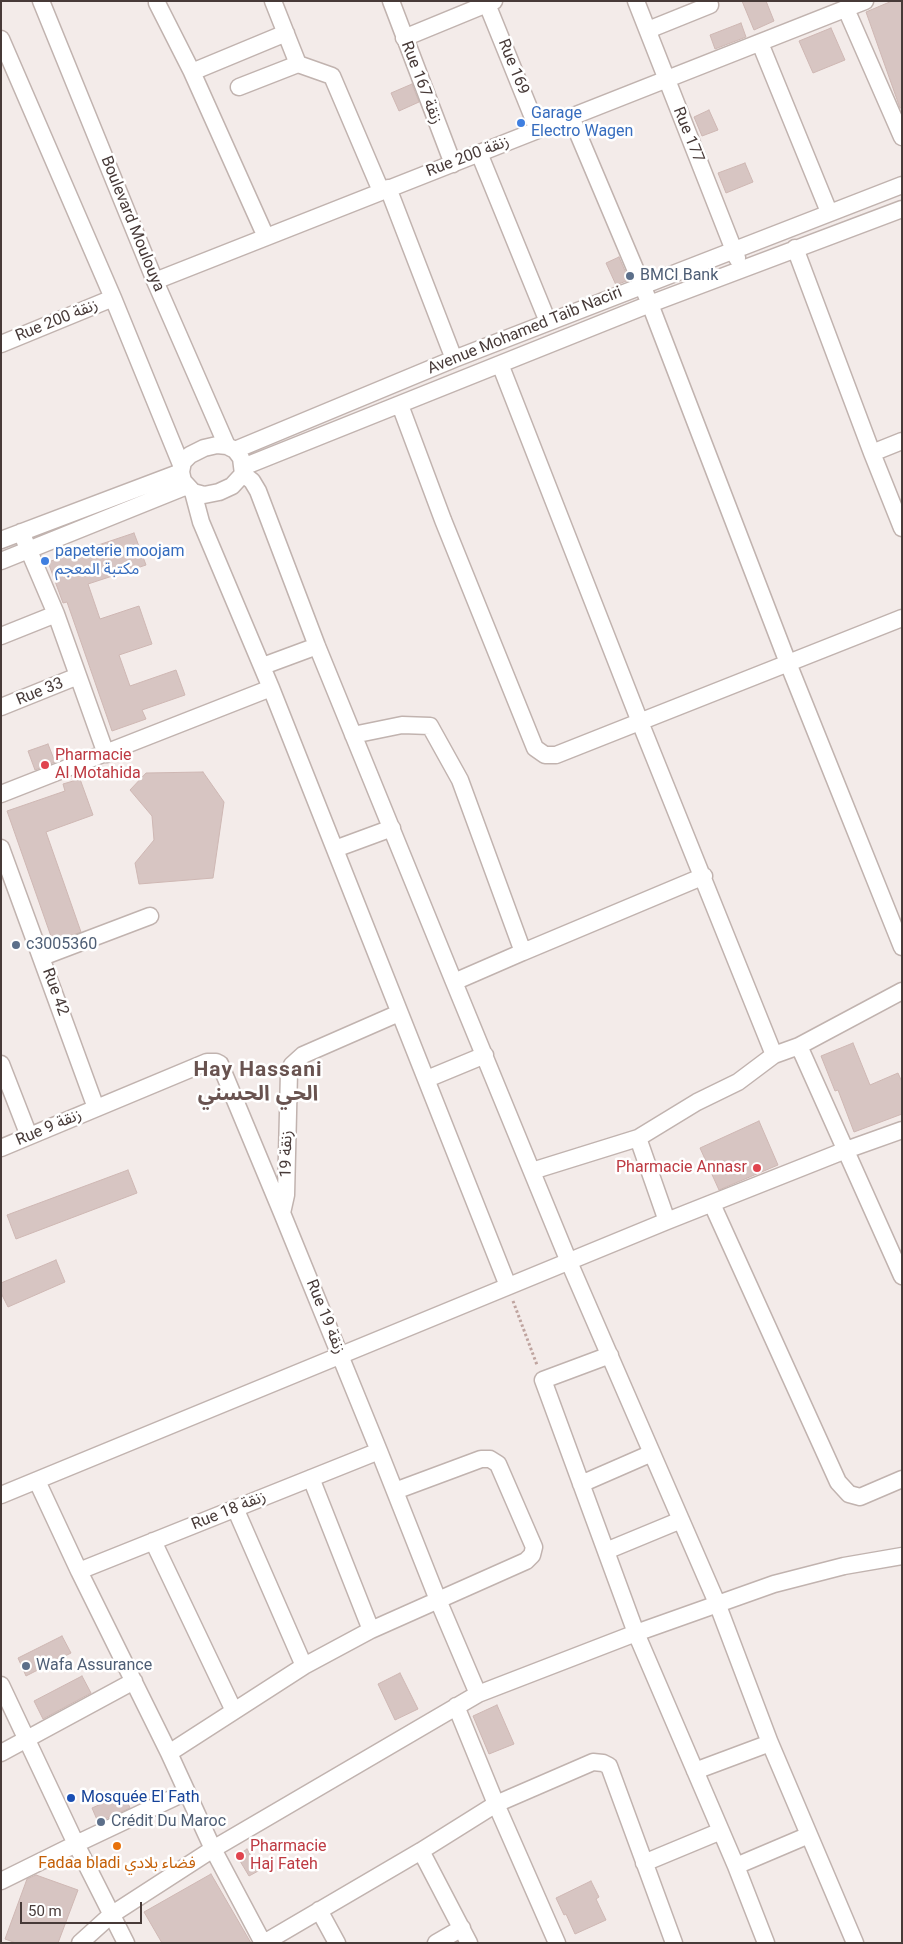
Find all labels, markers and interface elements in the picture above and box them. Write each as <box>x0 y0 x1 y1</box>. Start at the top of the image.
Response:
street label: Rue 169 <box>493 36 533 98</box>
street label: Rue 167 زنقة <box>396 39 446 127</box>
place label: Garage Electro Wagen <box>531 104 633 142</box>
street label: Rue 177 <box>668 104 708 166</box>
marker: Garage Electro Wagen <box>515 117 527 129</box>
street label: Rue 200 زنقة <box>424 132 512 182</box>
street label: Boulevard Moulouya <box>96 153 168 295</box>
place label: BMCI Bank <box>640 266 718 286</box>
marker: BMCI Bank <box>624 270 636 282</box>
street label: Avenue Mohamed Taib Naciri <box>425 283 625 379</box>
street label: Rue 200 زنقة <box>13 296 101 346</box>
place label: papeterie moojam مكتبة المعجم <box>55 542 184 580</box>
marker: papeterie moojam مكتبة المعجم <box>39 555 51 567</box>
street label: Rue 33 <box>14 674 66 710</box>
place label: Pharmacie Al Motahida <box>55 746 141 784</box>
marker: Pharmacie Al Motahida <box>39 759 51 771</box>
place label: c3005360 <box>26 935 97 955</box>
marker: c3005360 <box>10 939 22 951</box>
street label: Rue 42 <box>38 966 72 1018</box>
district label: Hay Hassani الحي الحسني <box>192 1058 324 1108</box>
street label: Rue 9 زنقة <box>13 1106 85 1150</box>
street label: 19 زنقة <box>277 1130 297 1178</box>
place label: Pharmacie Annasr <box>616 1158 747 1178</box>
marker: Pharmacie Annasr <box>751 1162 763 1174</box>
street label: Rue 19 زنقة <box>301 1277 349 1357</box>
street label: Rue 18 زنقة <box>189 1487 269 1535</box>
place label: Wafa Assurance <box>36 1656 152 1676</box>
marker: Wafa Assurance <box>20 1660 32 1672</box>
place label: Mosquée El Fath <box>81 1788 199 1808</box>
marker: Mosquée El Fath <box>65 1792 77 1804</box>
place label: Crédit Du Maroc <box>111 1812 226 1832</box>
marker: Crédit Du Maroc <box>95 1816 107 1828</box>
place label: Pharmacie Haj Fateh <box>250 1837 327 1875</box>
marker: Fadaa bladi فضاء بلادي <box>111 1840 123 1852</box>
marker: Pharmacie Haj Fateh <box>234 1850 246 1862</box>
place label: Fadaa bladi فضاء بلادي <box>38 1854 196 1874</box>
scale bar <box>22 1892 145 1924</box>
text: 50 m <box>28 1902 62 1920</box>

